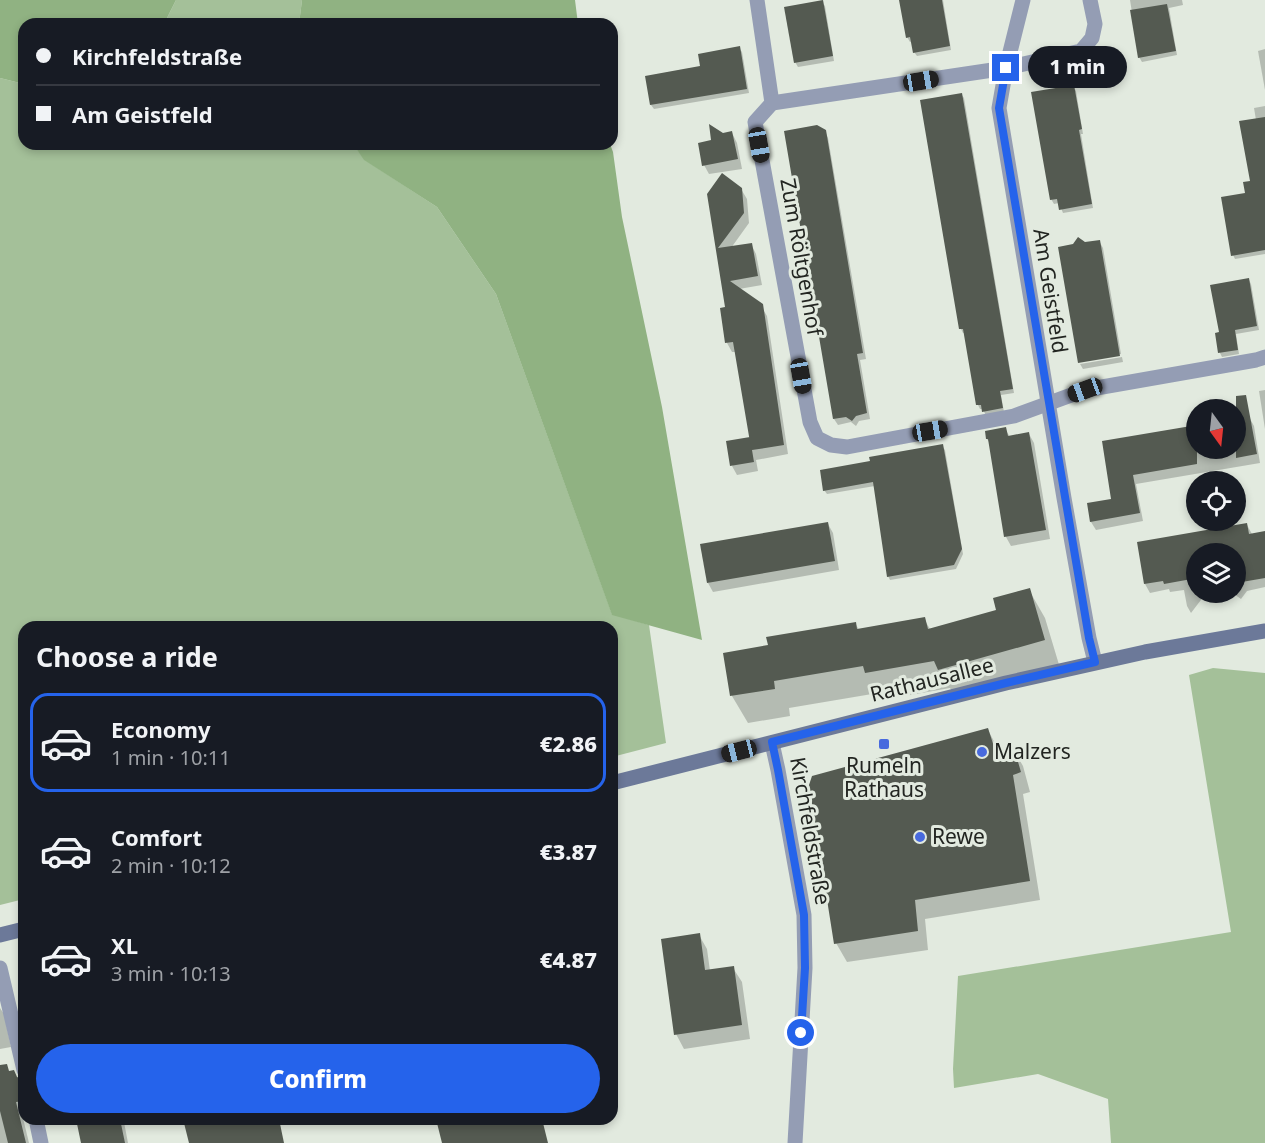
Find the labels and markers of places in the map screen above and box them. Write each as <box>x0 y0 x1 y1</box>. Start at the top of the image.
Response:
marker: Rumeln Rathaus <box>877 737 891 751</box>
place label: Malzers <box>994 737 1071 765</box>
marker: Malzers <box>975 745 989 759</box>
place label: Rumeln Rathaus <box>844 751 924 803</box>
place label: Rewe <box>932 822 985 850</box>
marker: Rewe <box>913 830 927 844</box>

